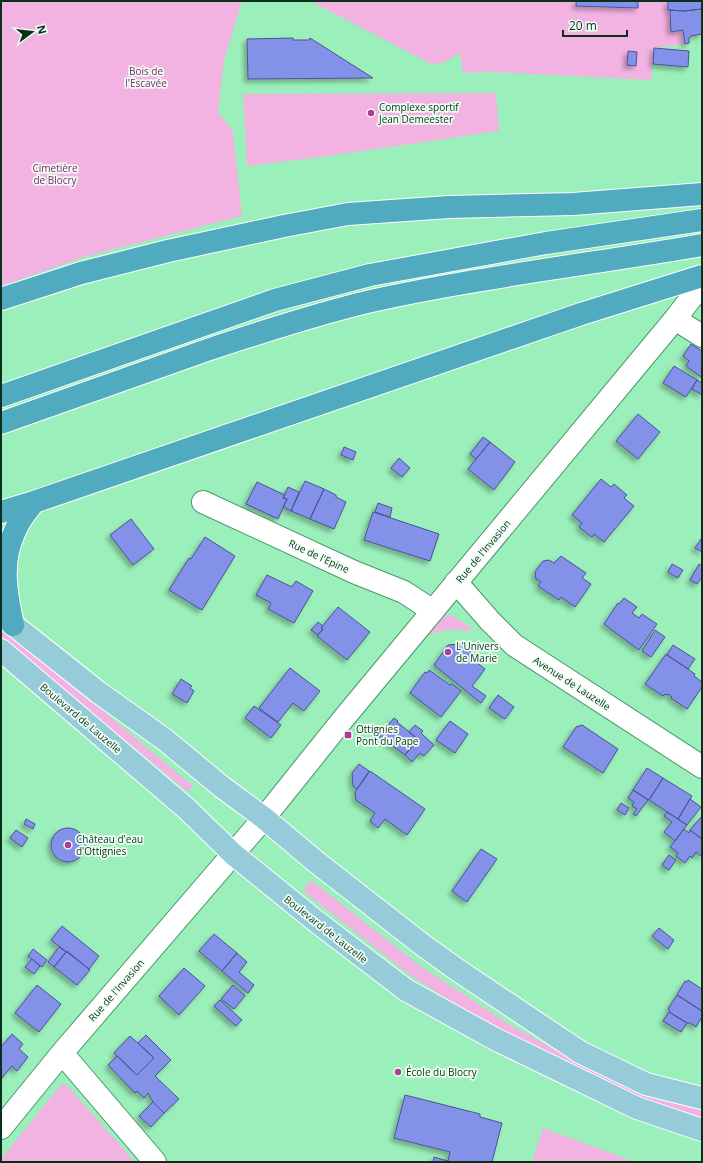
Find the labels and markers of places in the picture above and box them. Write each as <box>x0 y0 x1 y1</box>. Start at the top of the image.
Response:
place label: Complexe sportif Jean Demeester <box>378 100 459 126</box>
marker: Complexe sportif Jean Demeester <box>366 108 376 118</box>
place label: L'Univers de Marie <box>456 639 499 665</box>
marker: L'Univers de Marie <box>443 647 453 657</box>
place label: Ottignies Pont du Pape <box>356 722 419 748</box>
marker: Ottignies Pont du Pape <box>343 730 353 740</box>
place label: Château d'eau d'Ottignies <box>76 832 143 858</box>
marker: Château d'eau d'Ottignies <box>63 840 73 850</box>
place label: École du Blocry <box>406 1065 478 1079</box>
marker: École du Blocry <box>393 1067 403 1077</box>

